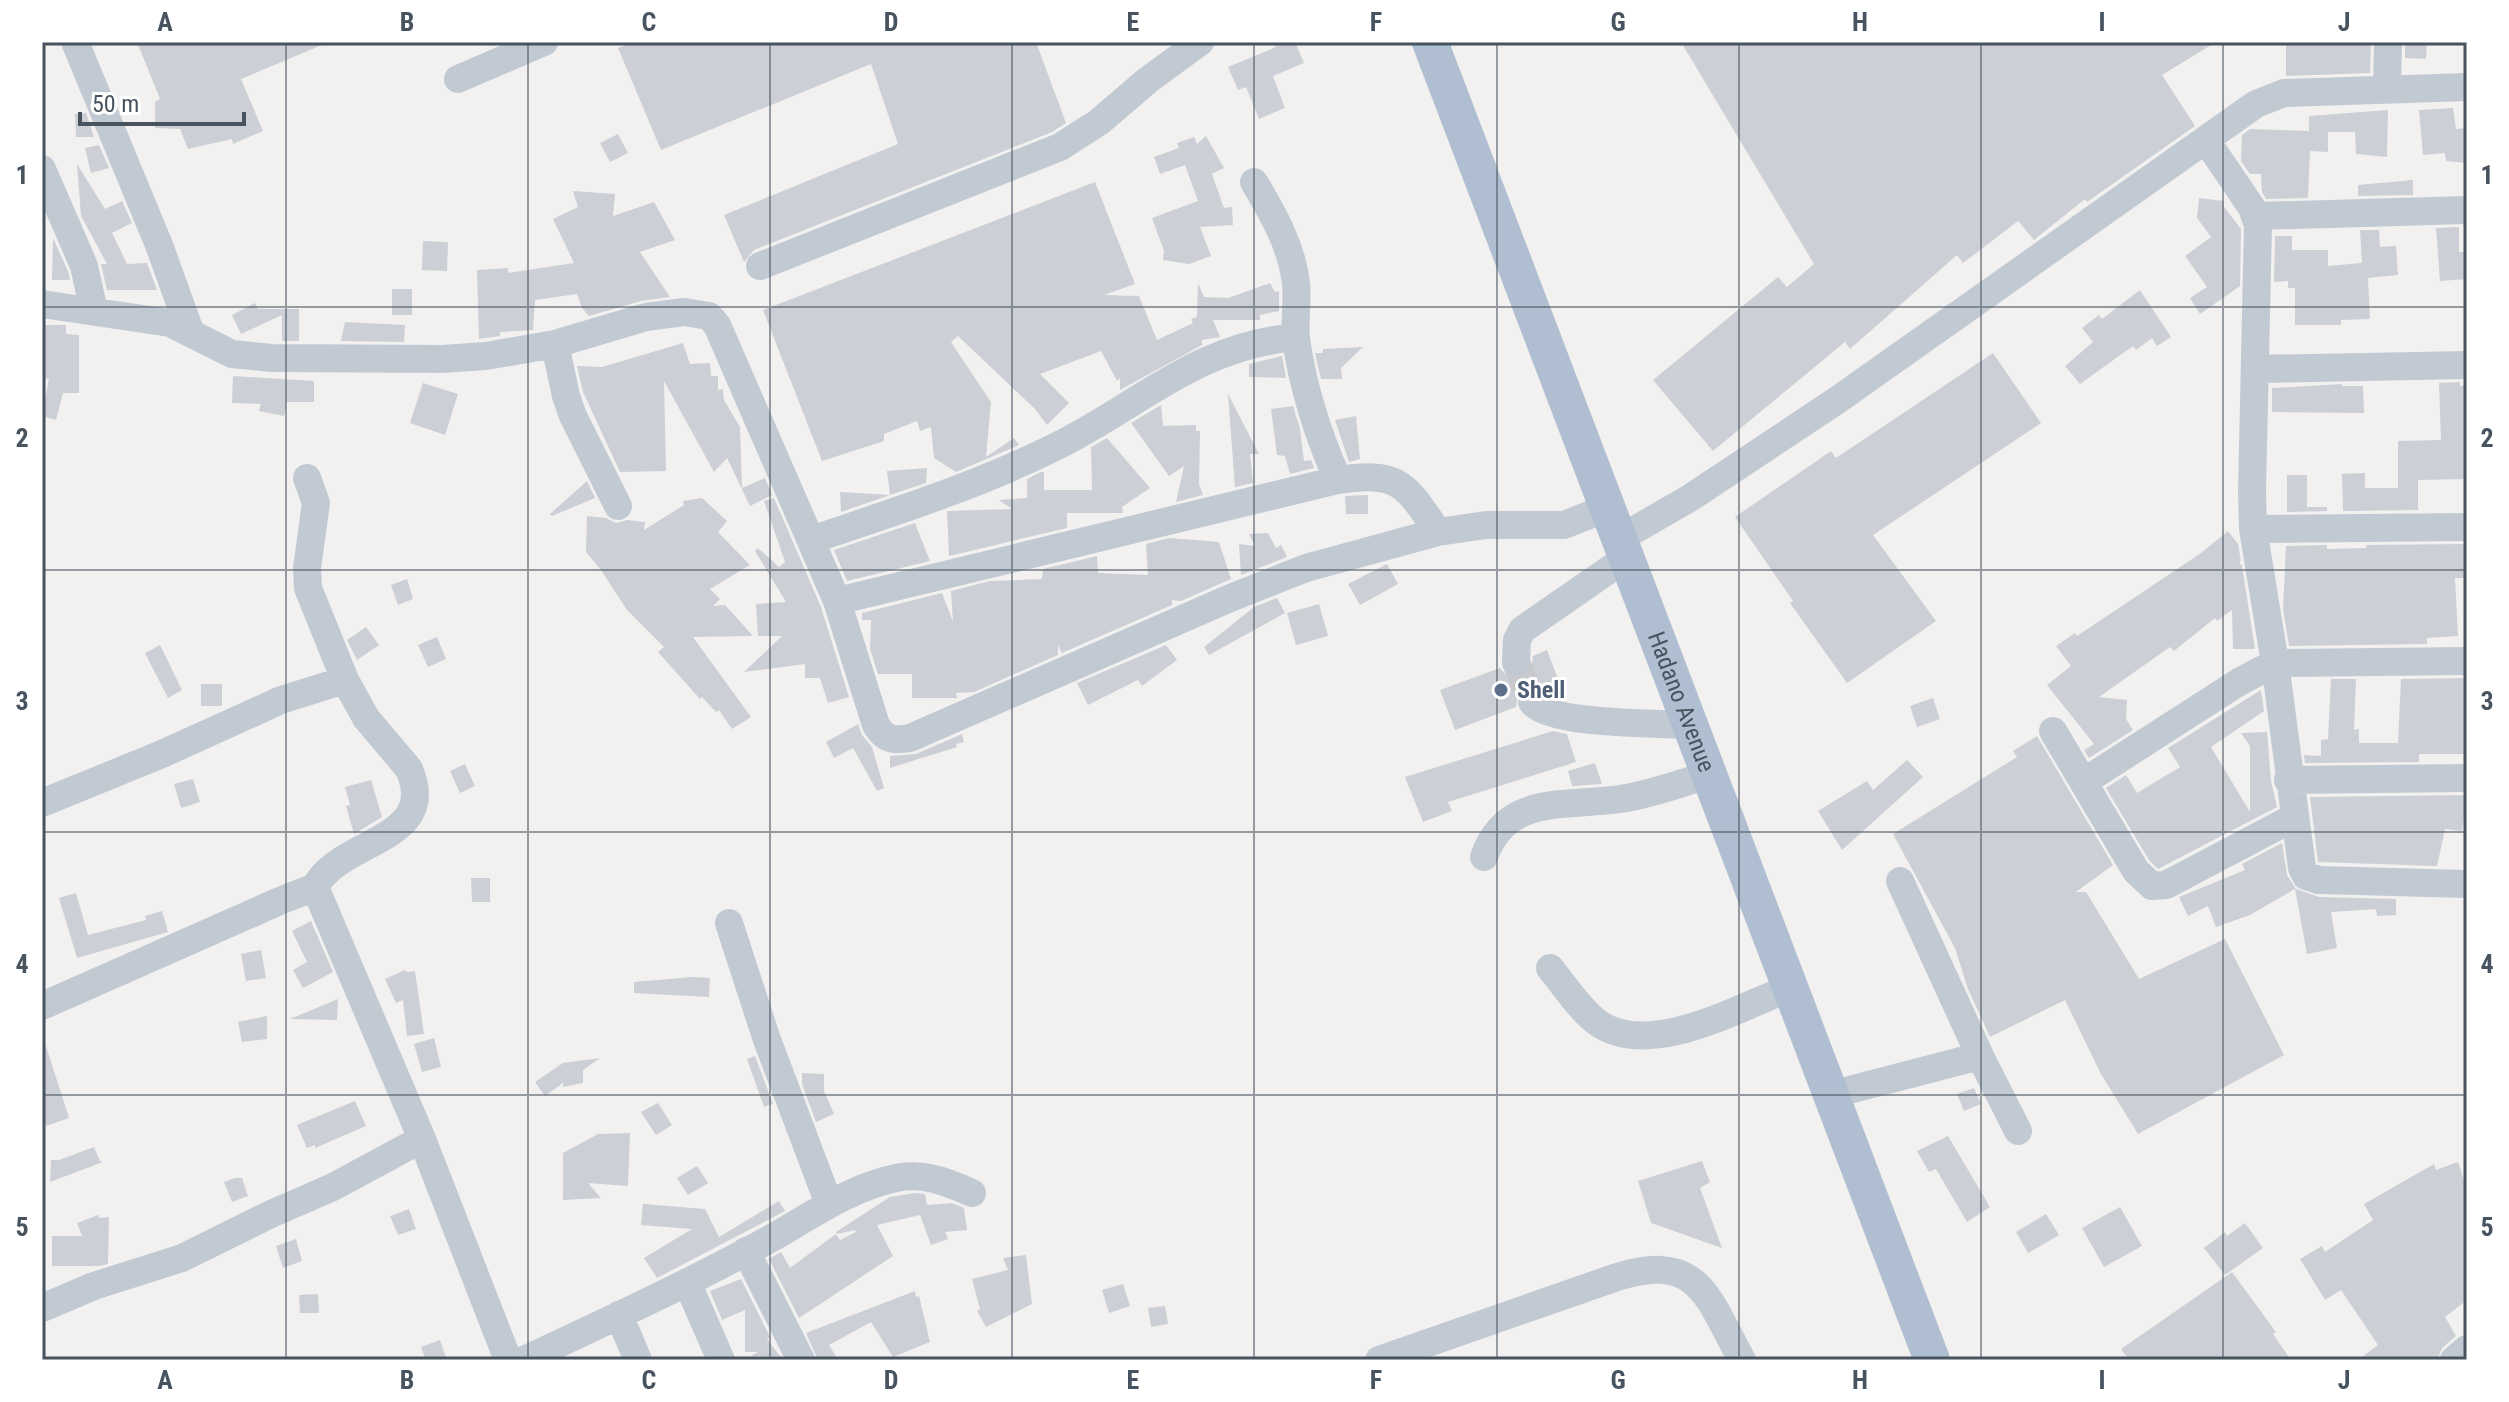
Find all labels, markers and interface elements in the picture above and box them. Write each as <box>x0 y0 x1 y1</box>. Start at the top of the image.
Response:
text: A <box>157 7 173 37</box>
text: B <box>400 7 414 37</box>
text: C <box>642 7 657 37</box>
text: D <box>884 7 898 37</box>
text: E <box>1127 7 1140 37</box>
text: F <box>1370 7 1382 37</box>
text: G <box>1610 7 1626 37</box>
text: H <box>1852 7 1868 37</box>
text: I <box>2098 7 2106 37</box>
text: J <box>2338 7 2350 37</box>
scale bar <box>80 76 244 126</box>
text: 50 m <box>92 90 139 118</box>
text: 1 <box>15 160 29 190</box>
text: 1 <box>2480 160 2494 190</box>
text: 2 <box>15 423 29 453</box>
text: 2 <box>2480 423 2494 453</box>
street label: Hadano Avenue <box>1642 628 1721 776</box>
place label: Shell <box>1517 676 1565 704</box>
marker: Shell <box>1492 681 1510 699</box>
text: 3 <box>15 686 29 716</box>
text: 3 <box>2480 686 2494 716</box>
text: 4 <box>15 949 29 979</box>
text: 4 <box>2480 949 2494 979</box>
text: 5 <box>15 1212 29 1242</box>
text: 5 <box>2480 1212 2494 1242</box>
text: A <box>157 1365 173 1395</box>
text: B <box>400 1365 414 1395</box>
text: C <box>642 1365 657 1395</box>
text: D <box>884 1365 898 1395</box>
text: E <box>1127 1365 1140 1395</box>
text: F <box>1370 1365 1382 1395</box>
text: G <box>1610 1365 1626 1395</box>
text: H <box>1852 1365 1868 1395</box>
text: I <box>2098 1365 2106 1395</box>
text: J <box>2338 1365 2350 1395</box>

